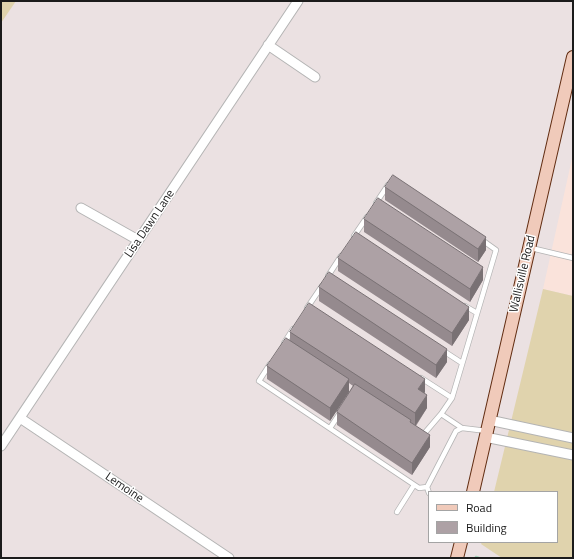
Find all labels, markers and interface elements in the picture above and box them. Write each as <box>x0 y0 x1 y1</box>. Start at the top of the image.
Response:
street label: Lisa Dawn Lane <box>122 187 178 261</box>
street label: Wallisville Road <box>507 234 539 314</box>
street label: Lemoine <box>102 470 146 506</box>
legend <box>428 491 558 543</box>
text: Road <box>466 498 492 517</box>
text: Building <box>466 518 507 537</box>

